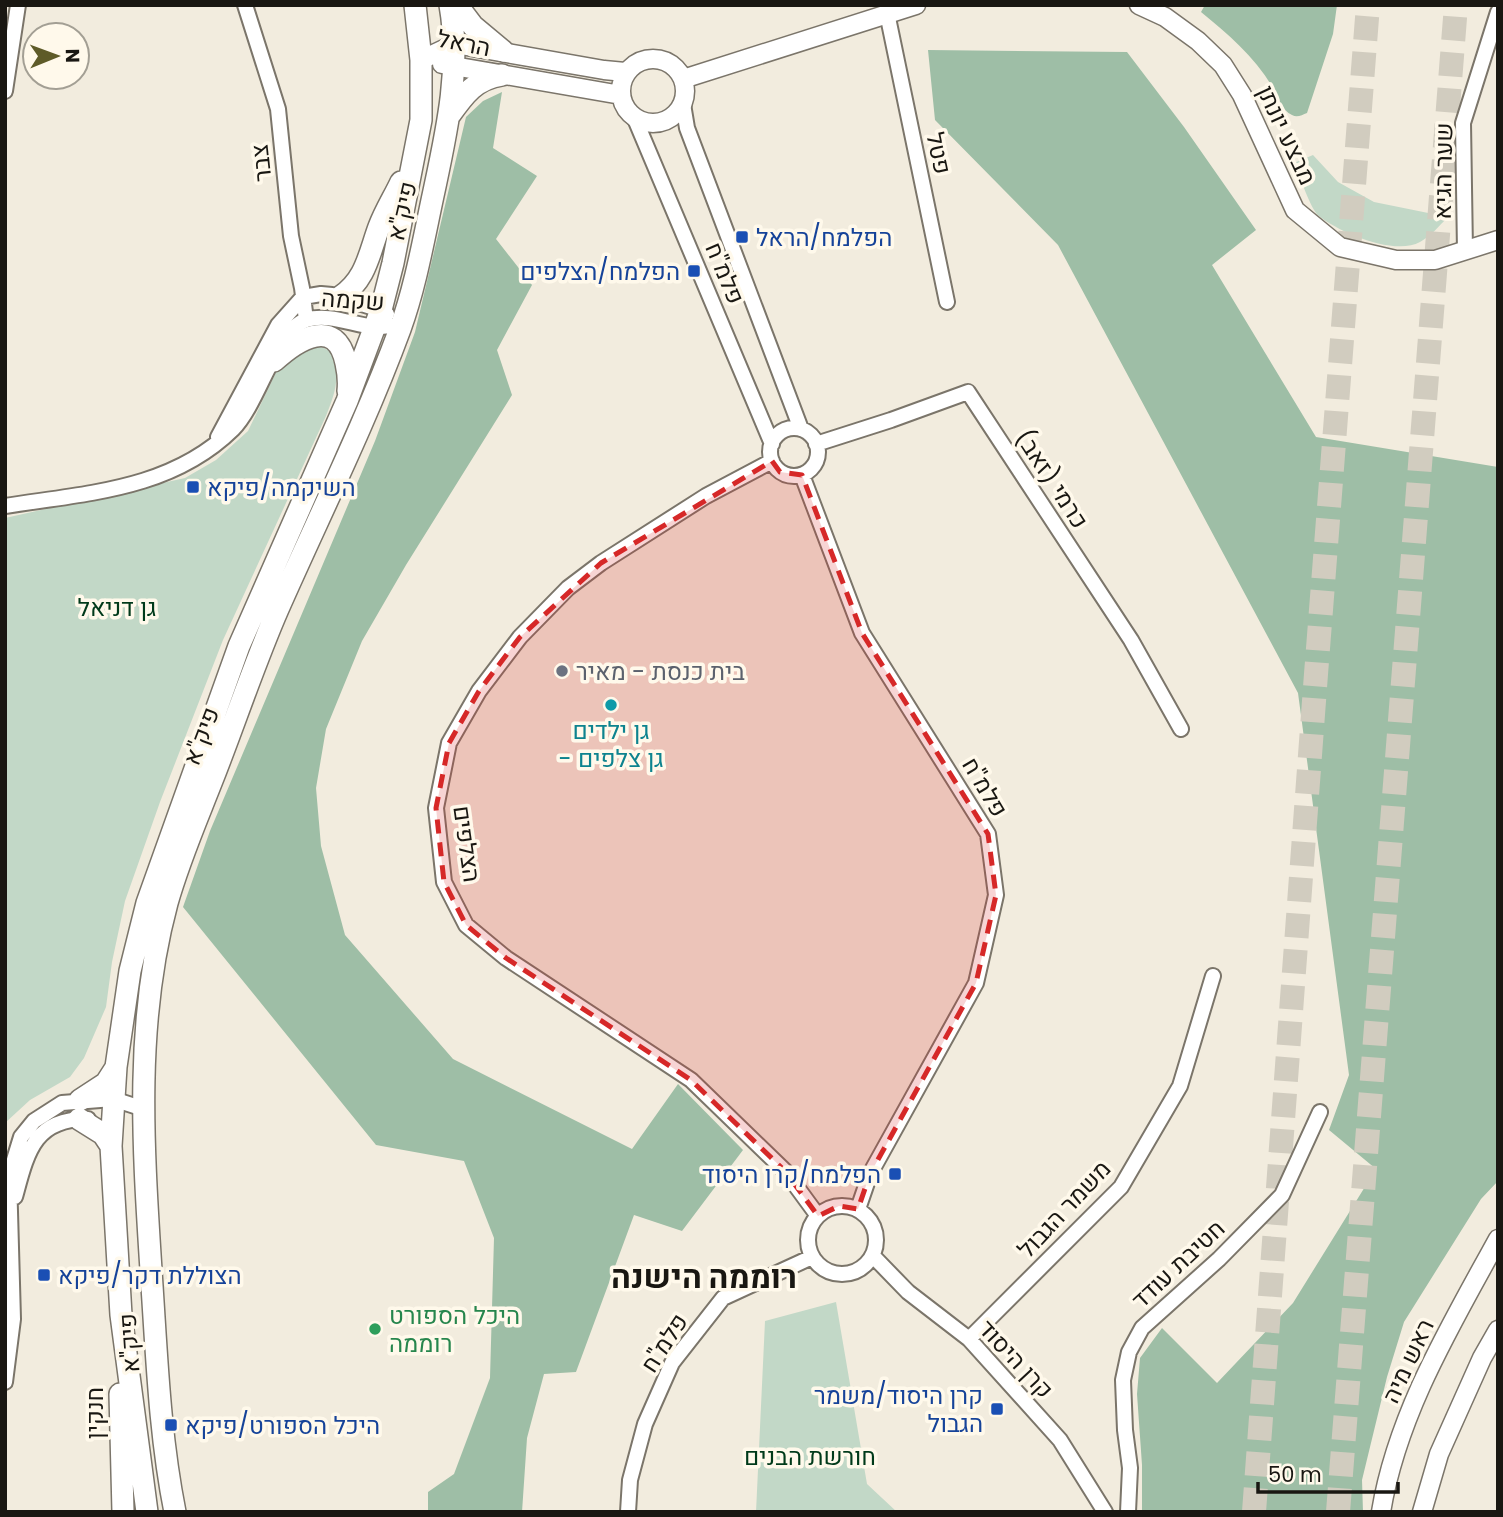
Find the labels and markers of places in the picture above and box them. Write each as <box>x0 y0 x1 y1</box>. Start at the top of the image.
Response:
place label: הפלמח/הראל <box>756 221 892 254</box>
marker: הפלמח/הראל <box>734 229 750 245</box>
place label: הפלמח/הצלפים <box>520 255 680 288</box>
marker: הפלמח/הצלפים <box>686 263 702 279</box>
place label: השיקמה/פיקא <box>207 471 356 504</box>
marker: השיקמה/פיקא <box>185 479 201 495</box>
place label: בית כנסת - מאיר <box>576 655 745 688</box>
marker: בית כנסת - מאיר <box>554 663 570 679</box>
marker: גן ילדים - גן צלפים <box>603 697 619 713</box>
place label: גן ילדים - גן צלפים <box>558 714 664 775</box>
place label: הפלמח/קרן היסוד <box>702 1158 881 1191</box>
marker: הפלמח/קרן היסוד <box>887 1166 903 1182</box>
place label: הצוללת דקר/פיקא <box>58 1259 242 1292</box>
marker: הצוללת דקר/פיקא <box>36 1267 52 1283</box>
place label: היכל הספורט רוממה <box>389 1299 520 1360</box>
marker: היכל הספורט רוממה <box>367 1321 383 1337</box>
place label: קרן היסוד/משמר הגבול <box>814 1379 983 1440</box>
marker: קרן היסוד/משמר הגבול <box>989 1401 1005 1417</box>
place label: היכל הספורט/פיקא <box>185 1409 380 1442</box>
marker: היכל הספורט/פיקא <box>163 1417 179 1433</box>

